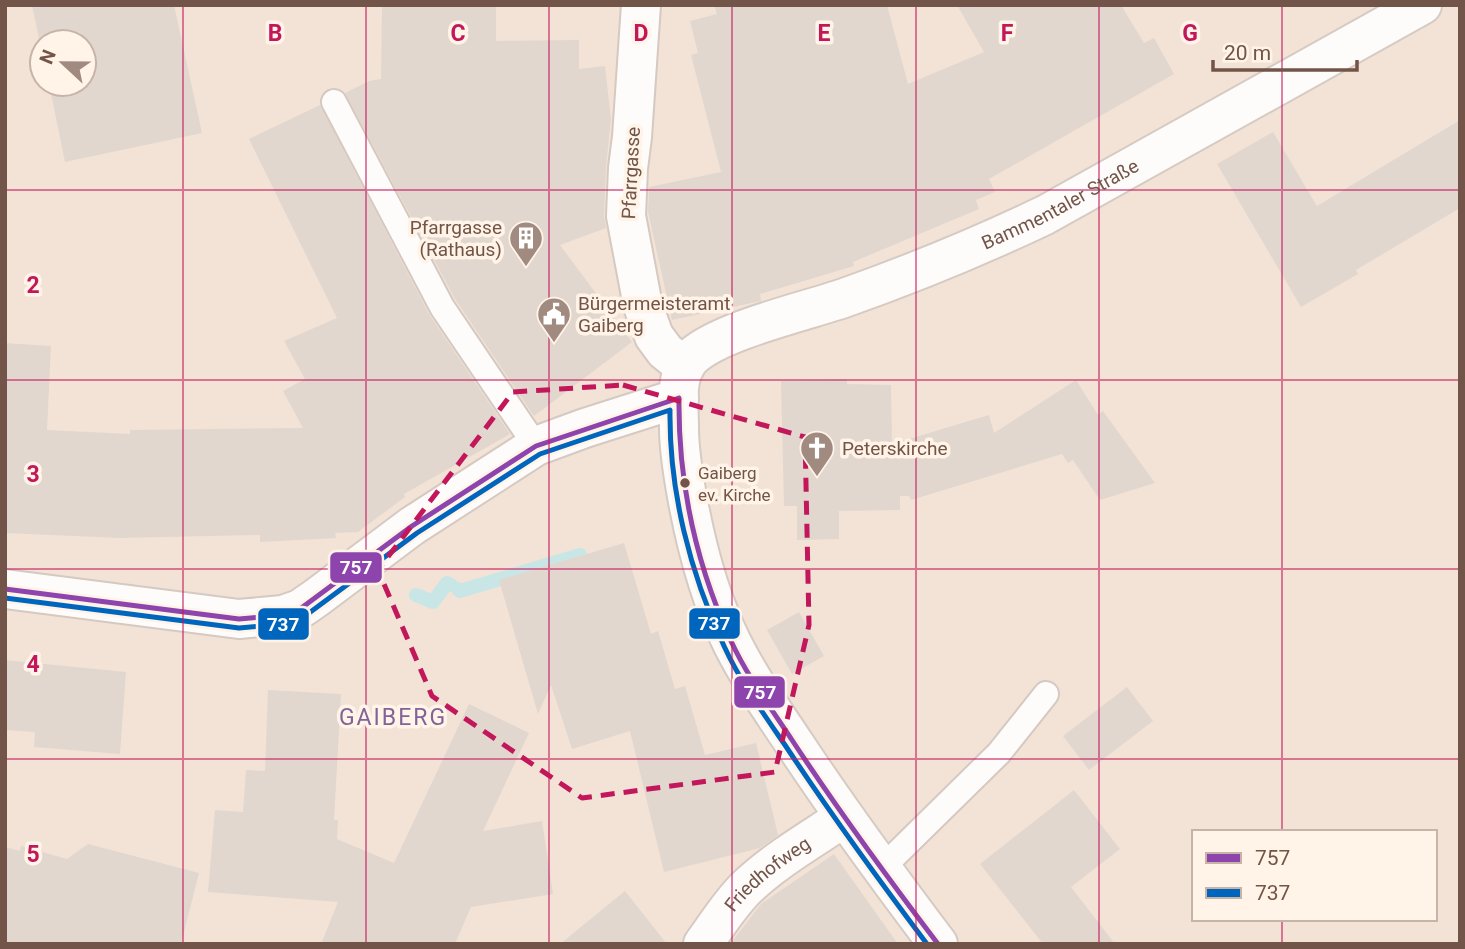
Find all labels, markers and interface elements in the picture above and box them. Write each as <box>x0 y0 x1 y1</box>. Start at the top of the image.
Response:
text: B <box>268 20 282 47</box>
text: C <box>450 20 466 47</box>
text: D <box>634 20 648 47</box>
text: E <box>818 20 831 47</box>
text: F <box>1001 20 1014 47</box>
text: G <box>1182 20 1198 47</box>
north arrow <box>28 28 98 98</box>
scale bar <box>1213 28 1356 72</box>
text: 20 m <box>1224 41 1271 65</box>
text: N <box>35 46 61 67</box>
street label: Pfarrgasse <box>617 126 645 220</box>
street label: Bammentaler Straße <box>978 154 1143 254</box>
place label: Pfarrgasse (Rathaus) <box>410 216 502 261</box>
building icon: Pfarrgasse (Rathaus) <box>507 219 545 268</box>
text: 2 <box>26 272 40 299</box>
place label: Bürgermeisteramt Gaiberg <box>578 292 731 337</box>
public building icon: Bürgermeisteramt Gaiberg <box>535 295 573 344</box>
church icon: Peterskirche <box>798 429 836 478</box>
place label: Peterskirche <box>842 437 947 460</box>
text: 3 <box>26 461 40 488</box>
place label: Gaiberg ev. Kirche <box>698 463 771 505</box>
marker: Gaiberg ev. Kirche <box>678 476 692 490</box>
line badge: 757 <box>329 551 383 584</box>
text: 757 <box>340 556 372 579</box>
line badge: 737 <box>257 607 310 641</box>
line badge: 737 <box>688 607 741 640</box>
text: 737 <box>698 612 730 635</box>
text: 737 <box>267 613 299 636</box>
text: 4 <box>26 651 40 678</box>
line badge: 757 <box>733 675 786 709</box>
text: 757 <box>744 681 776 704</box>
district label: GAIBERG <box>339 704 447 731</box>
legend <box>1192 830 1437 921</box>
street label: Friedhofweg <box>719 831 814 916</box>
text: 5 <box>26 841 40 868</box>
text: 757 <box>1255 846 1290 870</box>
text: 737 <box>1255 881 1290 905</box>

